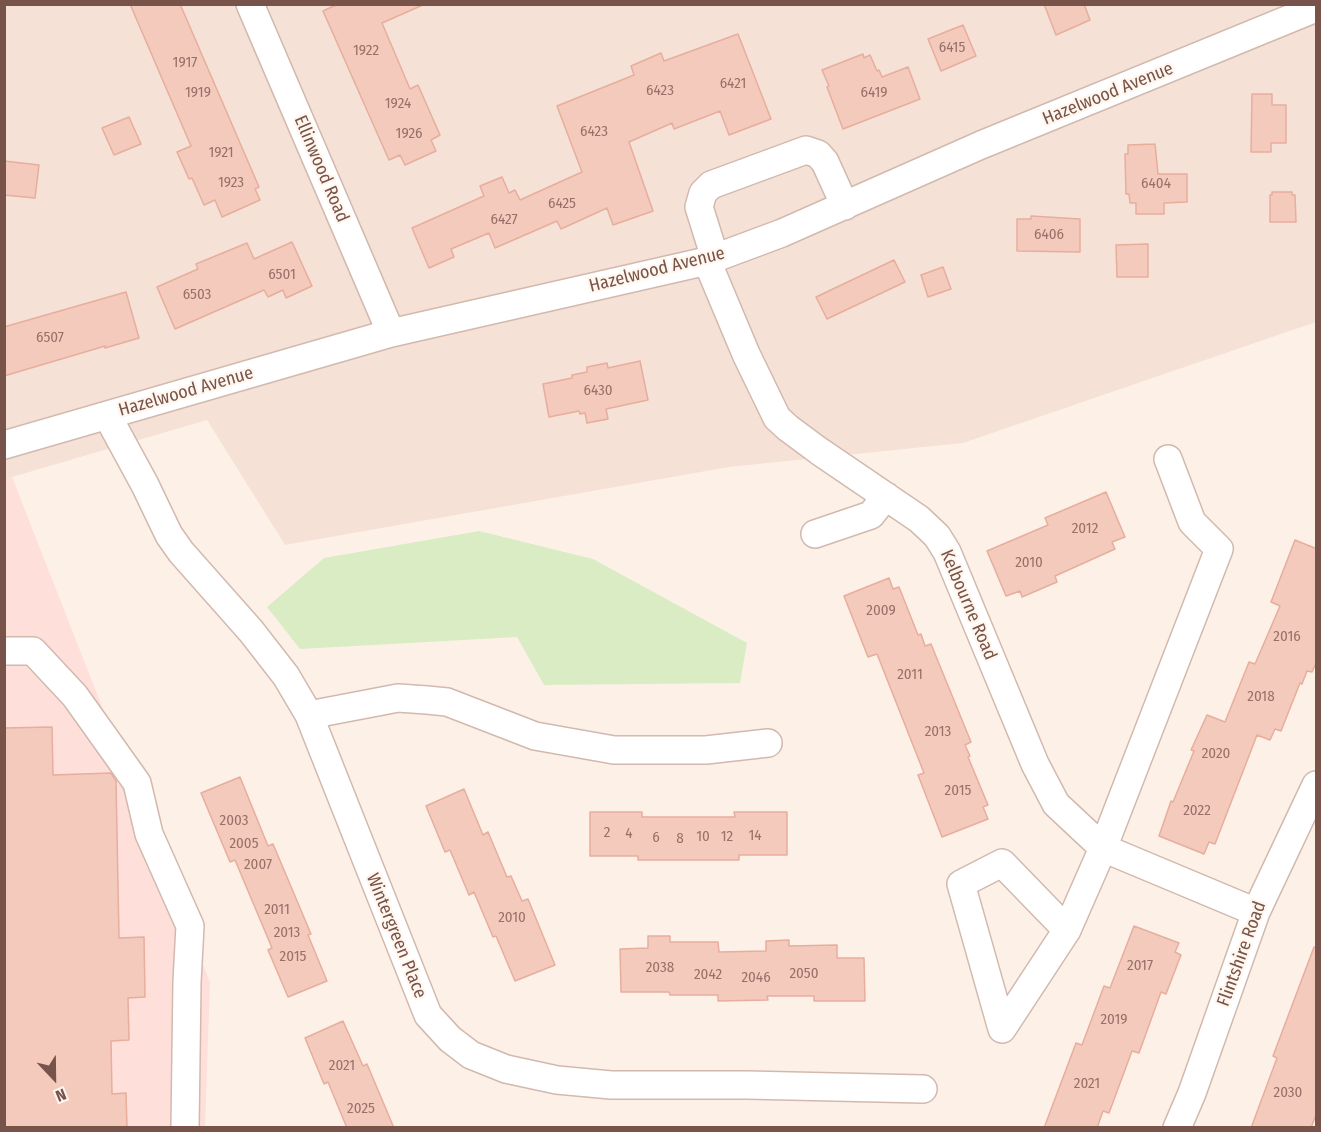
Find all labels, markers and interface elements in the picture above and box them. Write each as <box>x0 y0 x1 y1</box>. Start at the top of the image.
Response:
house number: 6415 <box>939 39 965 57</box>
house number: 1922 <box>353 42 379 60</box>
house number: 1917 <box>173 54 197 72</box>
street label: Hazelwood Avenue <box>1039 58 1177 130</box>
house number: 6421 <box>720 75 746 93</box>
house number: 6423 <box>646 82 674 100</box>
house number: 1919 <box>185 84 211 102</box>
house number: 6419 <box>860 84 888 102</box>
house number: 1924 <box>385 95 411 113</box>
street label: Ellinwood Road <box>289 112 353 226</box>
house number: 6423 <box>580 123 608 141</box>
house number: 1926 <box>396 125 422 143</box>
house number: 1921 <box>208 144 234 162</box>
house number: 1923 <box>218 174 244 192</box>
house number: 6404 <box>1141 175 1171 193</box>
house number: 6425 <box>548 195 576 213</box>
house number: 6427 <box>490 211 518 229</box>
house number: 6406 <box>1034 226 1064 244</box>
street label: Hazelwood Avenue <box>587 243 727 297</box>
house number: 6501 <box>268 266 296 284</box>
house number: 6503 <box>183 286 211 304</box>
house number: 6507 <box>36 329 64 347</box>
street label: Hazelwood Avenue <box>116 362 256 422</box>
house number: 6430 <box>583 382 613 400</box>
house number: 2012 <box>1072 520 1098 538</box>
street label: Kelbourne Road <box>935 547 1001 663</box>
house number: 2010 <box>1015 554 1043 572</box>
house number: 2009 <box>866 602 896 620</box>
house number: 2016 <box>1273 628 1301 646</box>
house number: 2011 <box>897 666 923 684</box>
house number: 2018 <box>1247 688 1275 706</box>
house number: 2013 <box>925 723 951 741</box>
house number: 2020 <box>1202 745 1230 763</box>
house number: 2015 <box>945 782 971 800</box>
house number: 2022 <box>1183 802 1211 820</box>
house number: 2003 <box>220 812 248 830</box>
house number: 2 <box>604 824 610 842</box>
house number: 4 <box>625 825 633 843</box>
house number: 14 <box>748 827 762 845</box>
house number: 10 <box>696 828 710 846</box>
house number: 12 <box>721 828 733 846</box>
house number: 6 <box>652 829 660 847</box>
house number: 8 <box>676 830 684 848</box>
house number: 2005 <box>229 835 259 853</box>
house number: 2007 <box>244 856 272 874</box>
street label: Wintergreen Place <box>361 870 431 1002</box>
street label: Flintshire Road <box>1213 898 1271 1010</box>
house number: 2011 <box>264 901 290 919</box>
house number: 2010 <box>498 909 526 927</box>
house number: 2013 <box>274 924 300 942</box>
house number: 2015 <box>280 948 306 966</box>
house number: 2017 <box>1127 957 1153 975</box>
house number: 2038 <box>646 959 674 977</box>
house number: 2050 <box>789 965 819 983</box>
house number: 2042 <box>694 966 722 984</box>
house number: 2046 <box>741 969 771 987</box>
house number: 2019 <box>1100 1011 1128 1029</box>
north arrow <box>24 1048 84 1108</box>
house number: 2021 <box>329 1057 355 1075</box>
house number: 2021 <box>1074 1075 1100 1093</box>
house number: 2030 <box>1274 1084 1302 1102</box>
text: N <box>53 1085 69 1106</box>
house number: 2025 <box>347 1100 375 1118</box>

